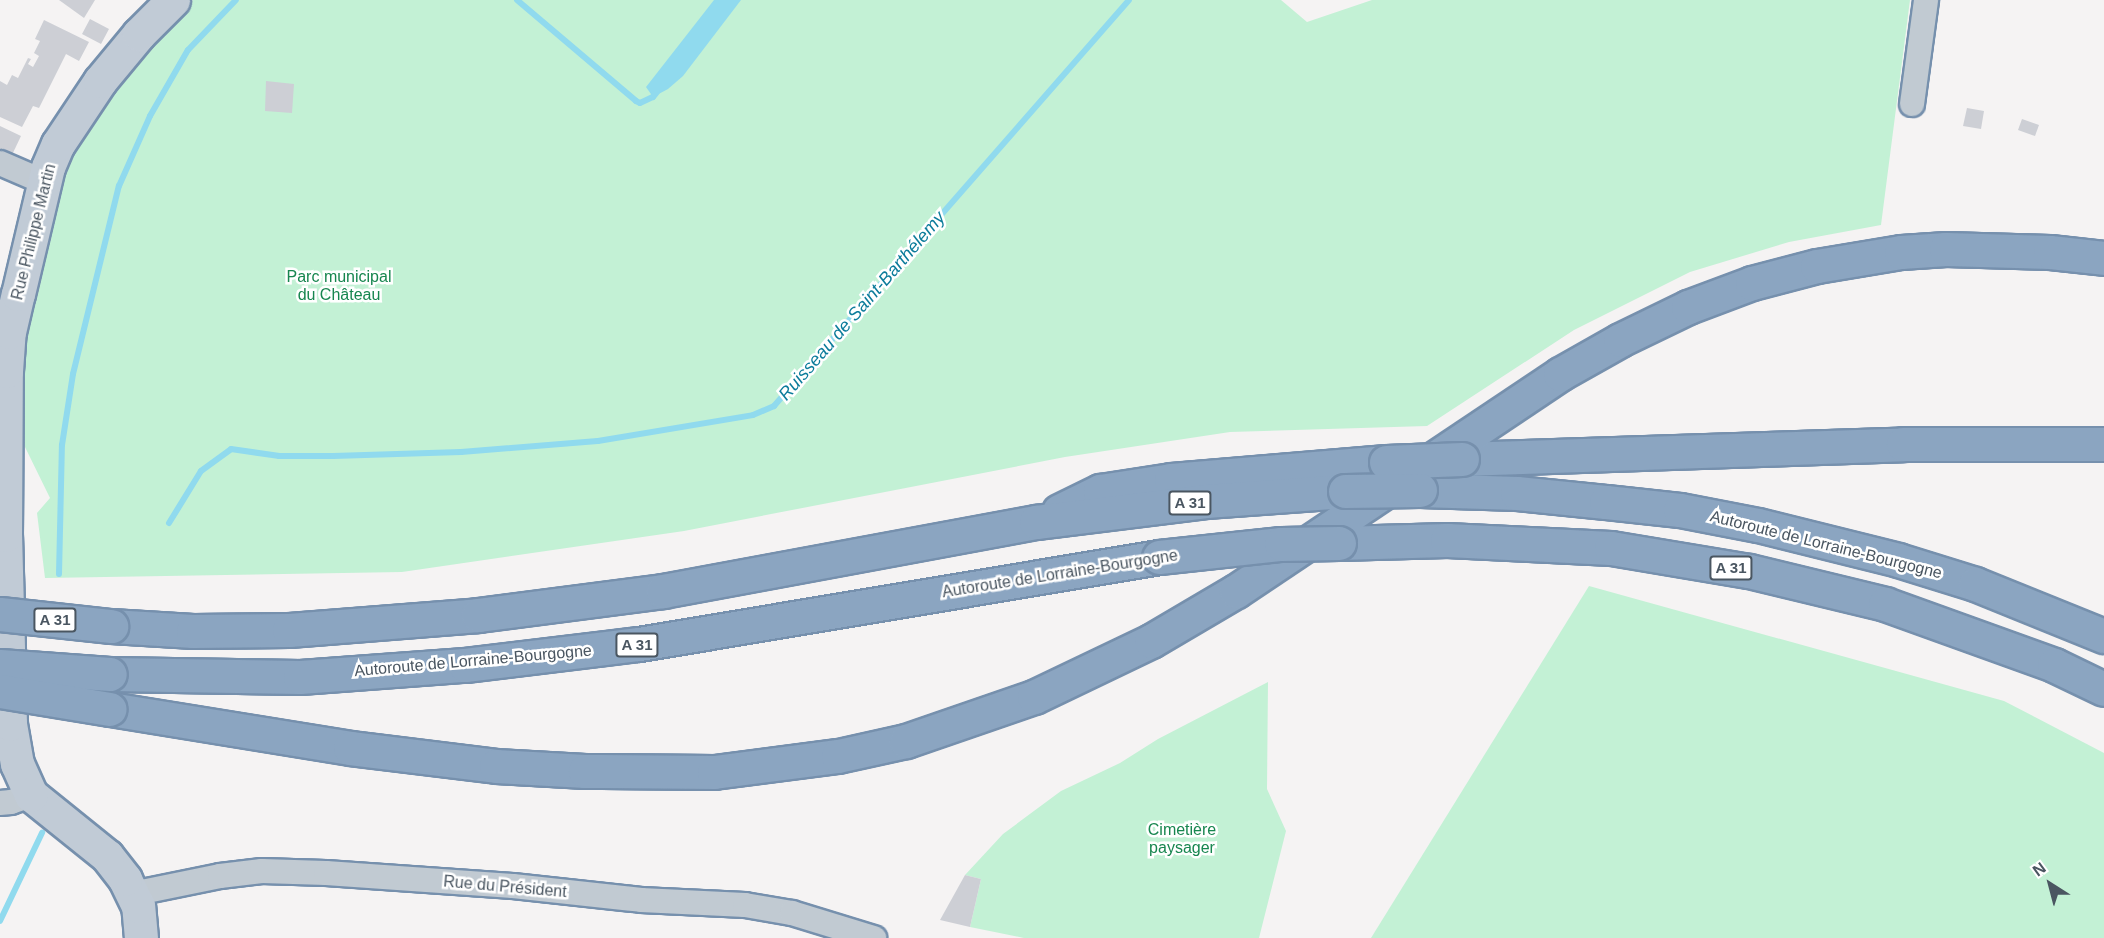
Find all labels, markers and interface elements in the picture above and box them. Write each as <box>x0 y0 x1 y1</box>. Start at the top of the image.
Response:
street label: Rue Philippe Martin <box>8 162 60 302</box>
water label: Ruisseau de Saint-Barthélemy <box>774 207 950 405</box>
park label: Parc municipal du Château <box>287 267 391 305</box>
road number: A 31 <box>1168 491 1212 515</box>
street label: Autoroute de Lorraine-Bourgogne <box>1708 507 1944 583</box>
street label: Autoroute de Lorraine-Bourgogne <box>941 546 1179 602</box>
road number: A 31 <box>1708 556 1754 580</box>
road number: A 31 <box>32 608 78 632</box>
road number: A 31 <box>614 633 660 657</box>
street label: Autoroute de Lorraine-Bourgogne <box>353 641 593 681</box>
park label: Cimetière paysager <box>1148 820 1216 858</box>
north arrow <box>2020 854 2080 914</box>
text: N <box>2029 859 2049 879</box>
street label: Rue du Président <box>443 872 567 902</box>

